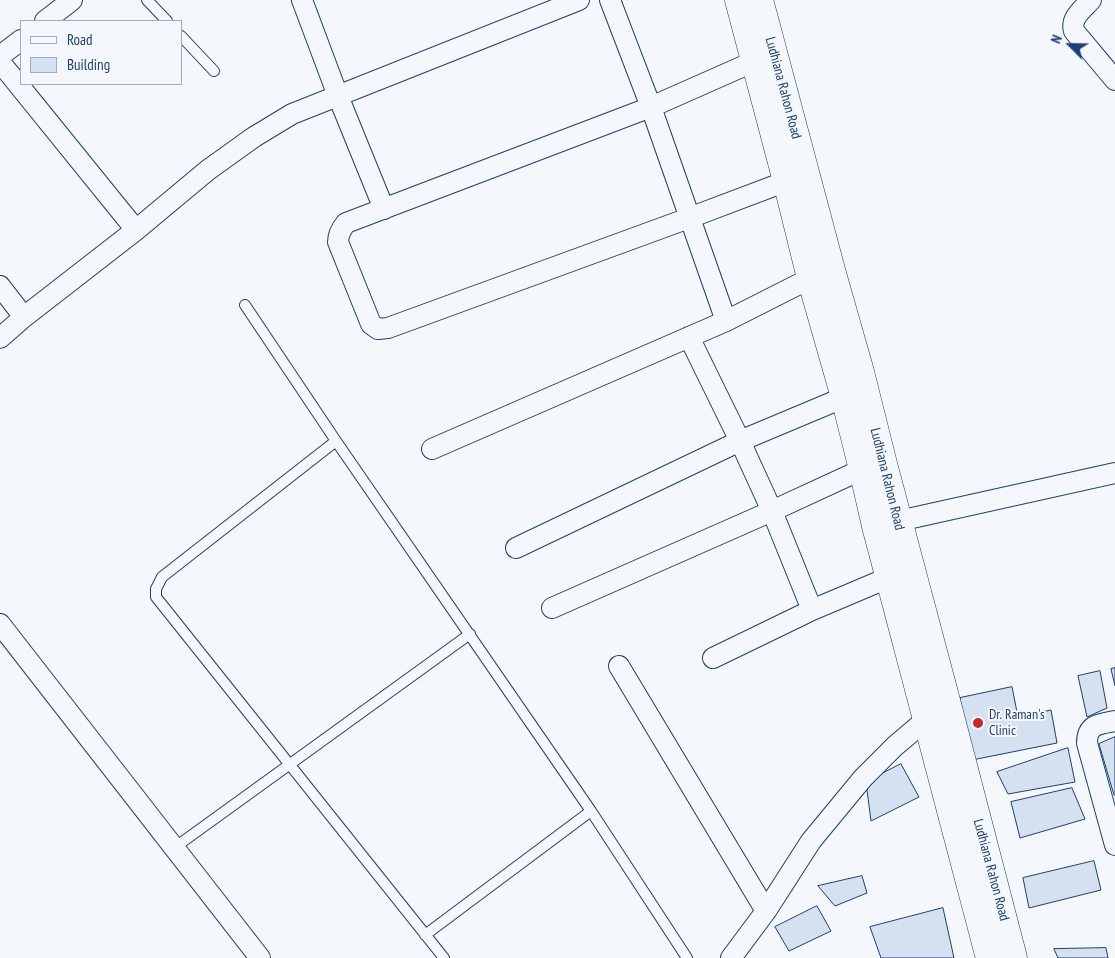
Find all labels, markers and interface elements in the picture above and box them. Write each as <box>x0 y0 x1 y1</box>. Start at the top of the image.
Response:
legend <box>20 20 182 85</box>
north arrow <box>1045 20 1095 70</box>
text: Road <box>67 30 93 49</box>
text: N <box>1046 32 1066 46</box>
street label: Ludhiana Rahon Road <box>761 35 805 141</box>
text: Building <box>67 55 110 74</box>
street label: Ludhiana Rahon Road <box>866 426 908 532</box>
place label: Dr. Raman's Clinic <box>989 707 1045 740</box>
marker: Dr. Raman's Clinic <box>971 716 985 730</box>
street label: Ludhiana Rahon Road <box>969 817 1013 923</box>

